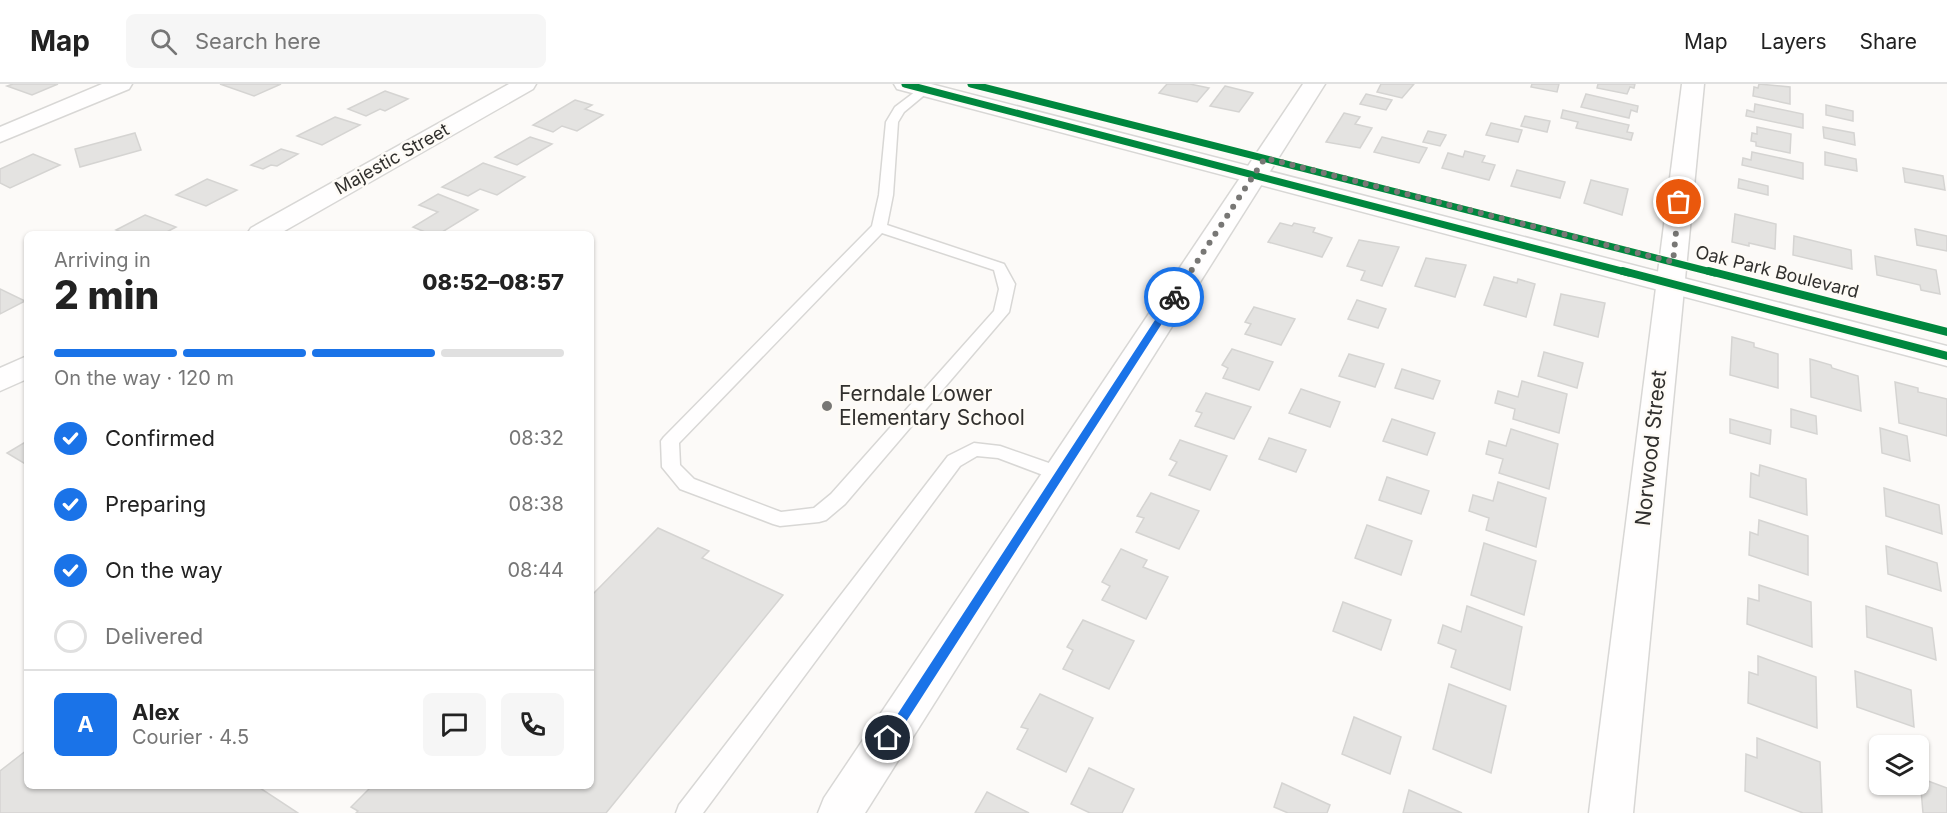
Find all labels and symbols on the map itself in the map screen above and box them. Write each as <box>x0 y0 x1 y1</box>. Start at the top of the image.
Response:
street label: Majestic Street <box>331 119 453 199</box>
pin <box>1653 176 1704 227</box>
street label: Oak Park Boulevard <box>1693 241 1861 302</box>
courier <box>1144 267 1204 327</box>
street label: Norwood Street <box>1630 369 1671 527</box>
place label: Ferndale Lower Elementary School <box>839 381 1025 430</box>
marker: Ferndale Lower Elementary School <box>820 399 834 413</box>
pin <box>862 712 913 763</box>

